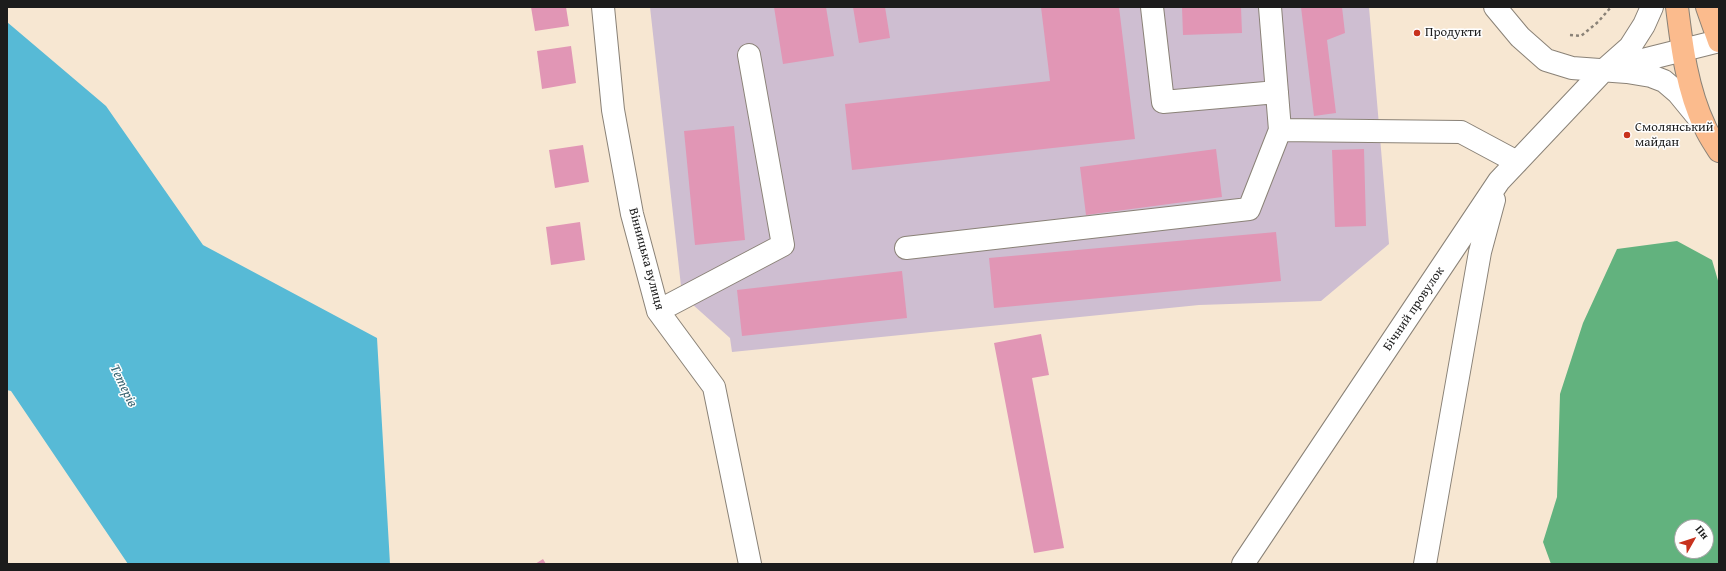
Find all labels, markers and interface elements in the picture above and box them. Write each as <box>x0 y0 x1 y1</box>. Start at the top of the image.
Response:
place label: Продукти <box>1425 25 1482 41</box>
marker: Продукти <box>1412 28 1422 38</box>
place label: Смолянський майдан <box>1635 120 1713 151</box>
marker: Смолянський майдан <box>1622 130 1632 140</box>
street label: Вінницька вулиця <box>625 206 667 312</box>
street label: Бічний провулок <box>1380 264 1448 354</box>
water label: Тетерів <box>106 362 140 410</box>
north arrow <box>1674 519 1714 559</box>
text: Пн <box>1692 522 1713 543</box>

